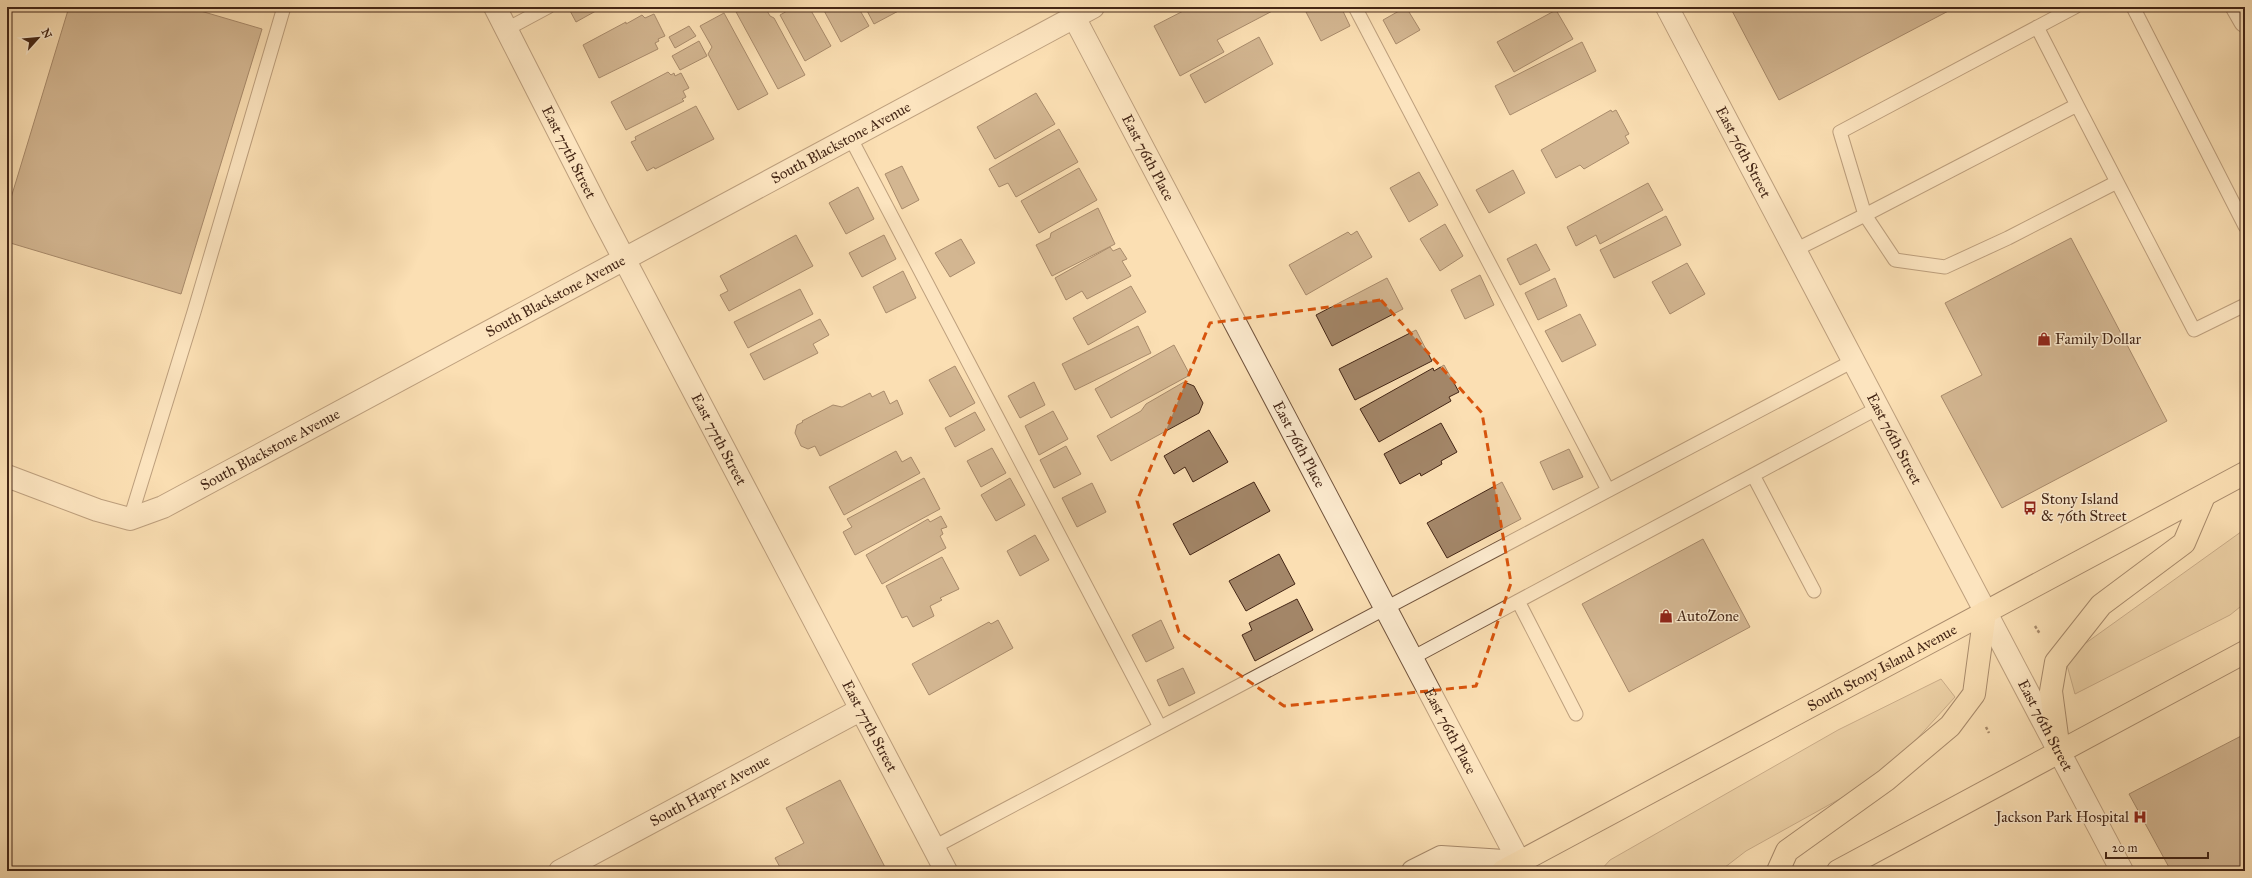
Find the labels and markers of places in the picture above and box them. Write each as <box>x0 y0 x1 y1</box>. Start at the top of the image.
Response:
place label: Family Dollar <box>2055 330 2141 348</box>
shop icon: Family Dollar <box>2036 331 2052 347</box>
place label: Stony Island & 76th Street <box>2041 490 2127 525</box>
bus stop icon: Stony Island & 76th Street <box>2022 500 2038 516</box>
place label: AutoZone <box>1676 607 1739 625</box>
shop icon: AutoZone <box>1658 608 1674 624</box>
place label: Jackson Park Hospital <box>1994 808 2130 827</box>
hospital icon: Jackson Park Hospital <box>2132 809 2148 825</box>

